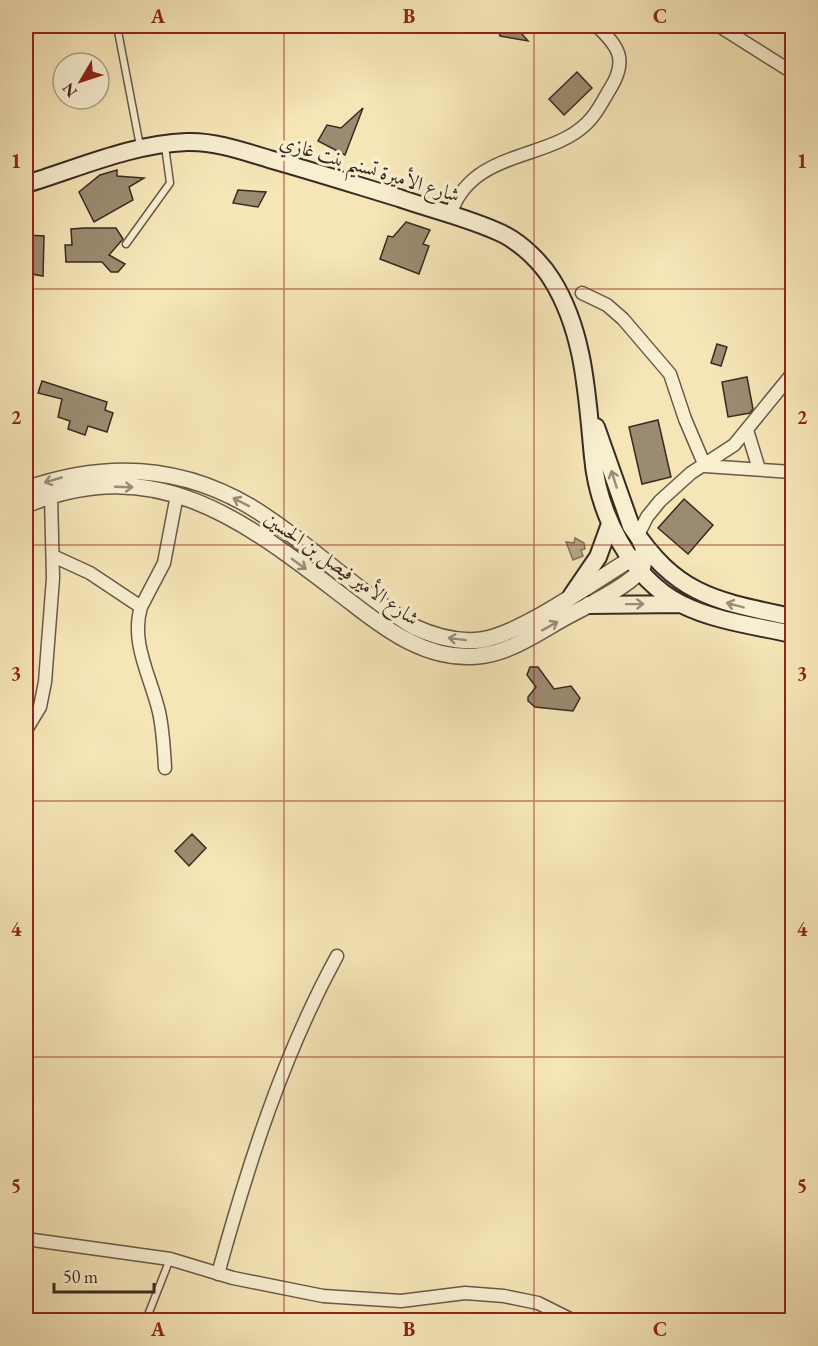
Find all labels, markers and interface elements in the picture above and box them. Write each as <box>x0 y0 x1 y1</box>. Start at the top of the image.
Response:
text: A <box>150 3 166 29</box>
text: B <box>403 3 415 29</box>
text: C <box>653 3 667 29</box>
north arrow <box>51 51 111 111</box>
text: N <box>57 78 82 102</box>
street label: شارع الأميرة تسنيم بنت غازي <box>275 126 464 214</box>
text: 1 <box>11 148 21 174</box>
text: 1 <box>797 148 807 174</box>
text: 2 <box>11 404 22 430</box>
text: 2 <box>797 404 808 430</box>
one-way arrow <box>608 470 619 489</box>
one-way arrow <box>43 475 62 486</box>
one-way arrow <box>113 482 133 493</box>
one-way arrow <box>233 496 250 508</box>
street label: شارع الأمير فيصل بن الحسين <box>257 503 426 635</box>
one-way arrow <box>290 557 306 570</box>
one-way arrow <box>624 598 644 610</box>
one-way arrow <box>726 598 745 610</box>
one-way arrow <box>541 620 558 632</box>
one-way arrow <box>447 633 467 644</box>
text: 3 <box>11 660 21 686</box>
text: 3 <box>797 660 807 686</box>
text: 4 <box>11 916 22 942</box>
text: 4 <box>797 916 808 942</box>
text: 5 <box>11 1172 21 1198</box>
text: 5 <box>797 1172 807 1198</box>
scale bar <box>54 1256 154 1294</box>
text: 50 m <box>63 1265 98 1288</box>
text: A <box>150 1316 166 1342</box>
text: B <box>403 1316 415 1342</box>
text: C <box>653 1316 667 1342</box>

